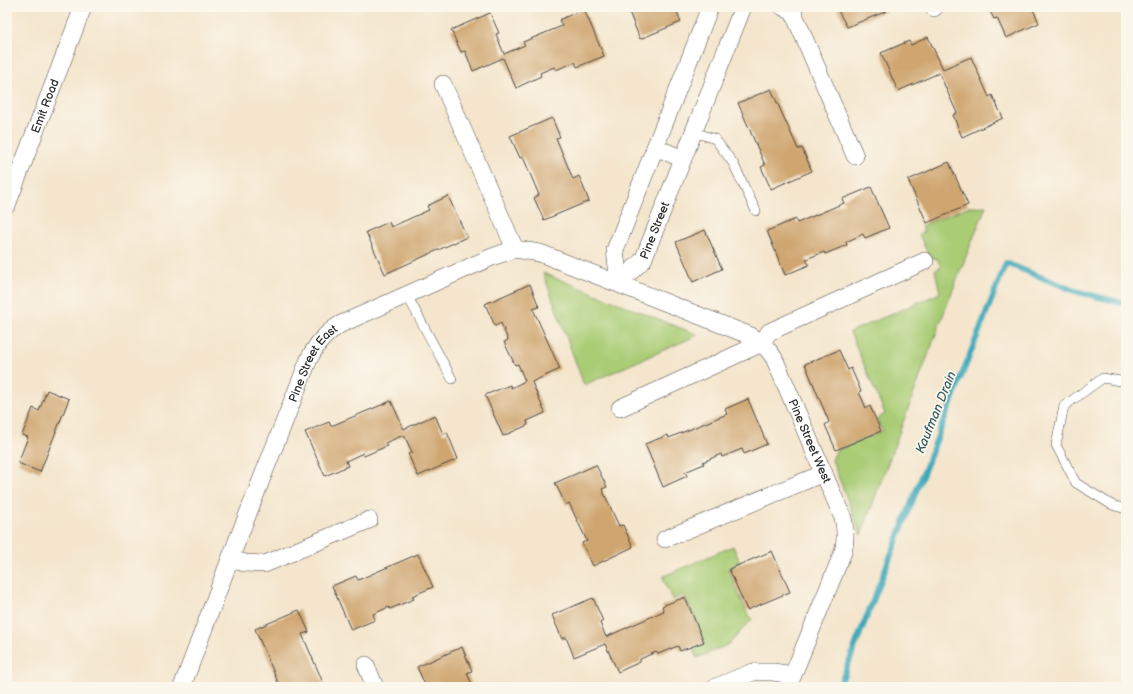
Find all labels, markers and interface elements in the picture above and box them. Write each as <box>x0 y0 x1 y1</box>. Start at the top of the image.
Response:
street label: Emit Road <box>28 77 63 135</box>
street label: Pine Street <box>637 200 673 261</box>
street label: Pine Street East <box>286 321 341 404</box>
water label: Kaufman Drain <box>912 369 960 456</box>
street label: Pine Street West <box>785 397 834 486</box>

